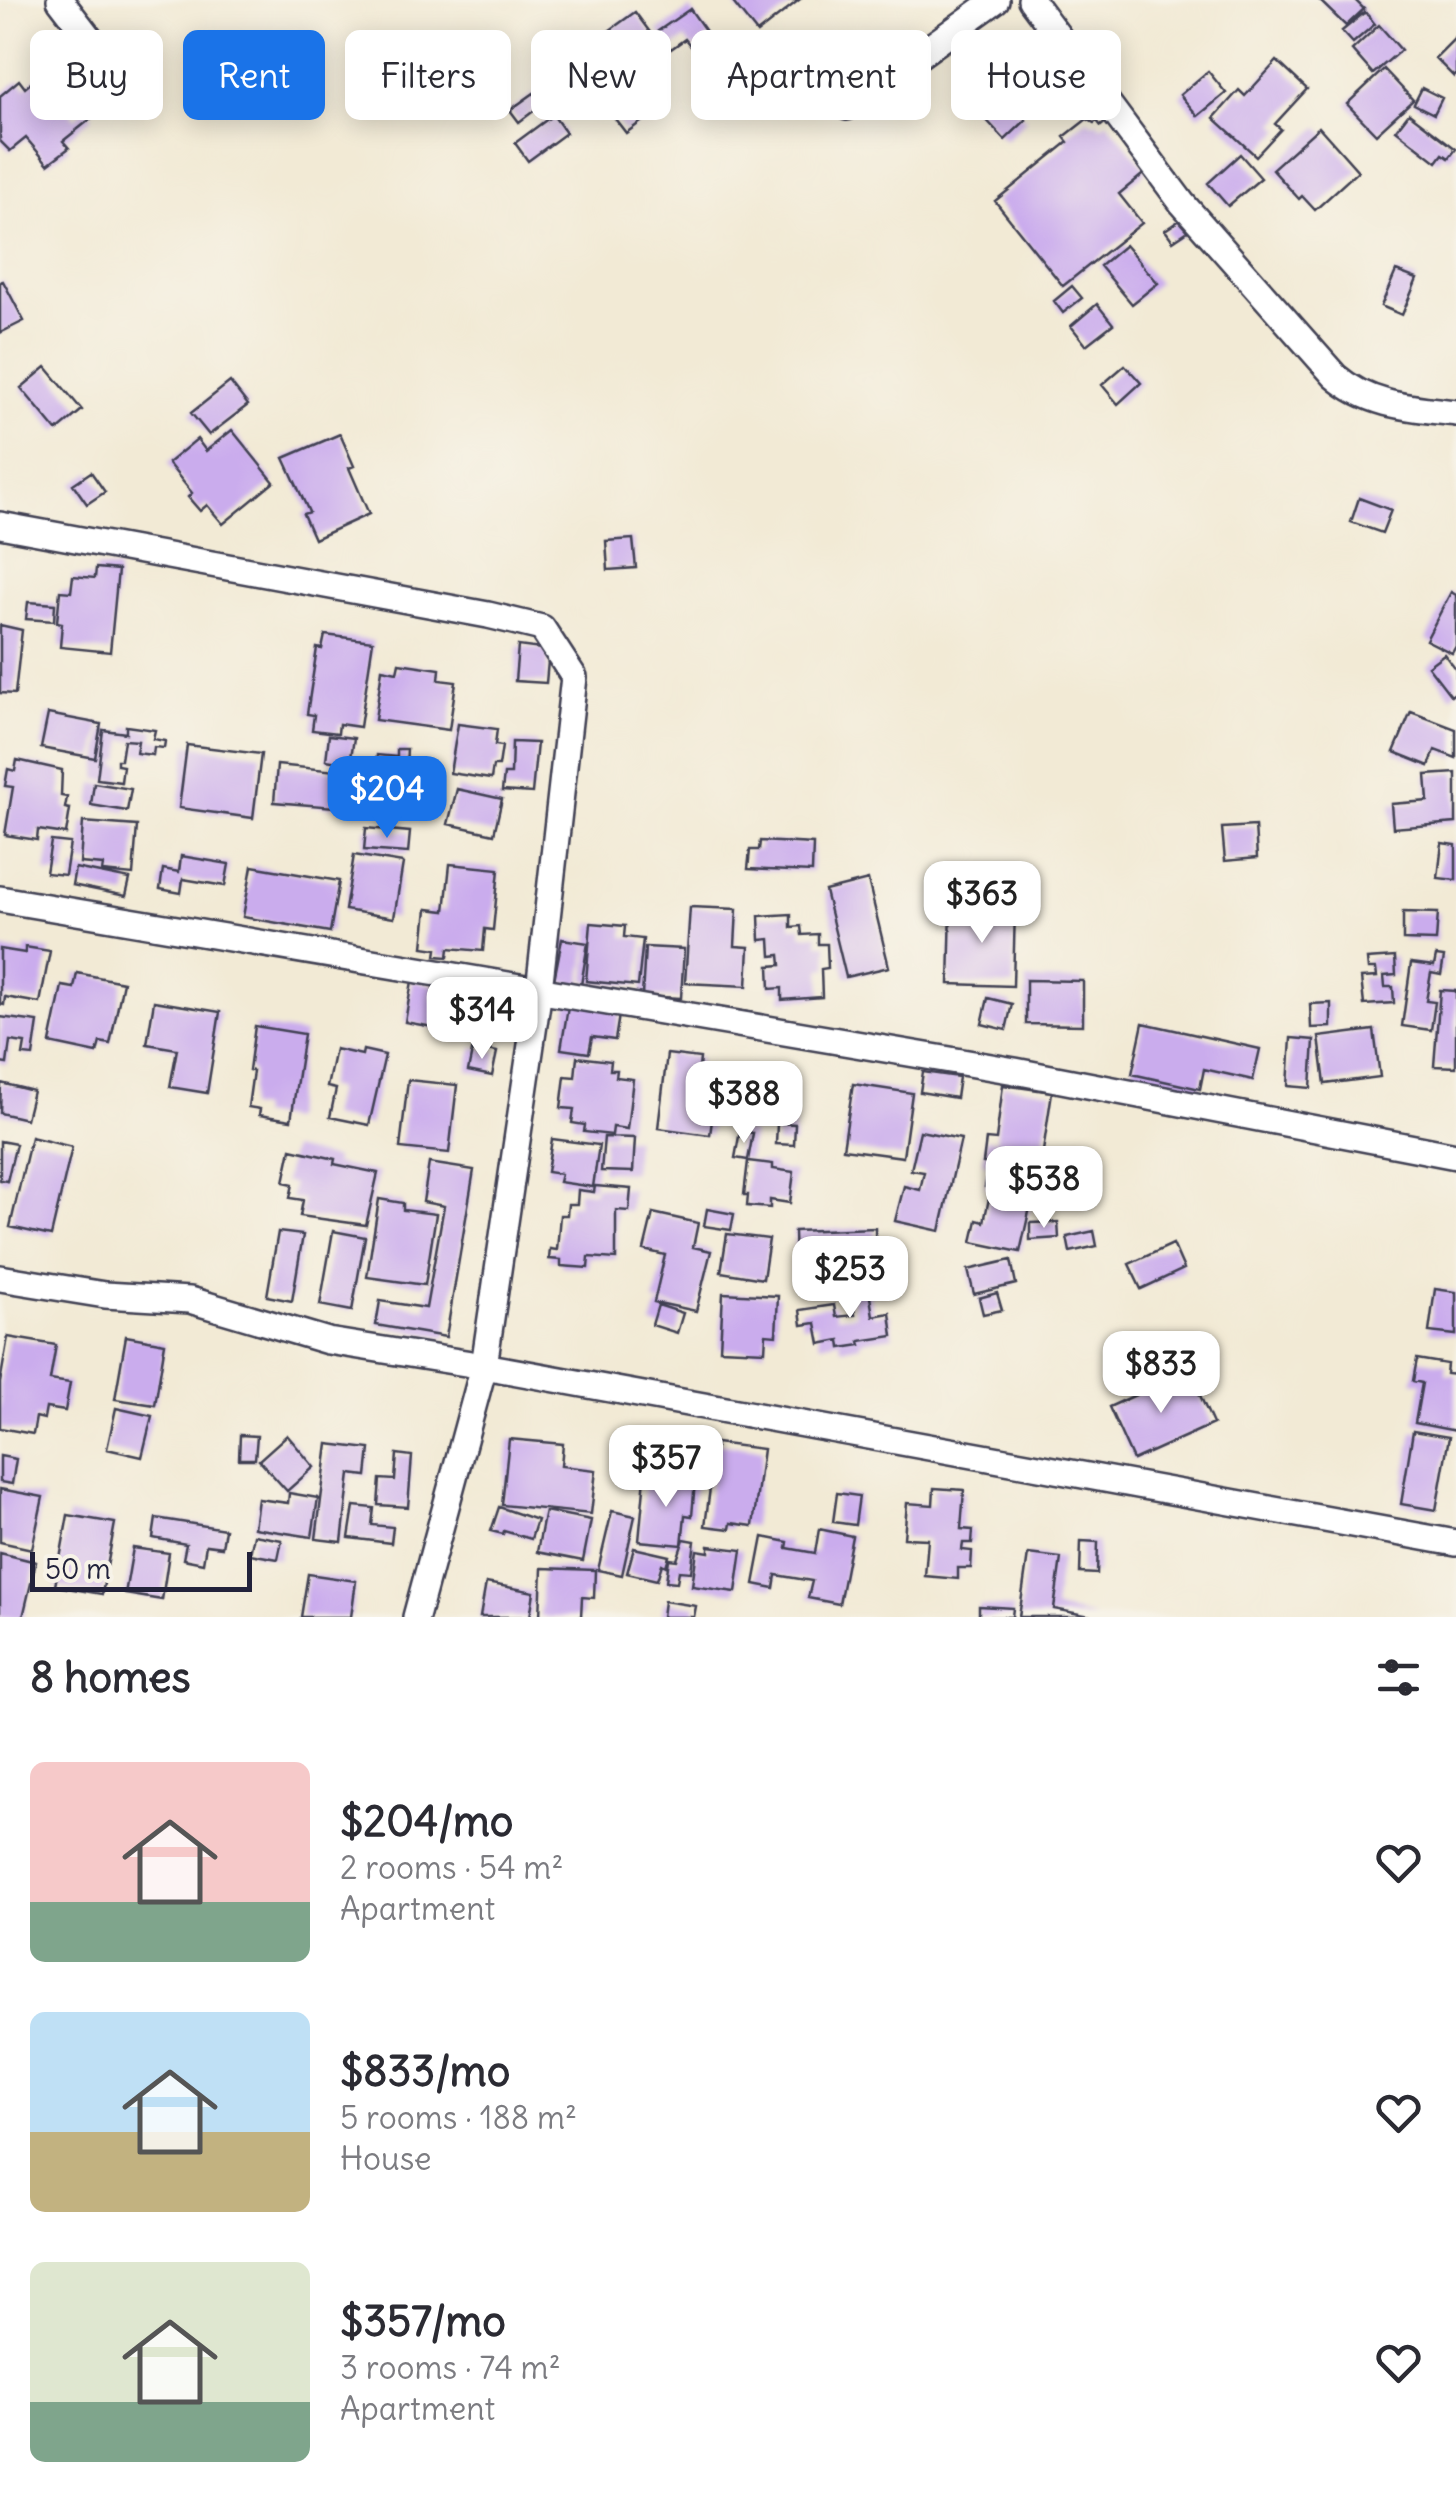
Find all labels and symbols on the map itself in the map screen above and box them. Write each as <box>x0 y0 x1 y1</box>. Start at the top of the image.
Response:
pin: $204 <box>328 756 446 841</box>
pin: $363 <box>923 861 1041 946</box>
pin: $314 <box>423 977 541 1062</box>
pin: $388 <box>685 1061 803 1146</box>
pin: $538 <box>985 1146 1103 1231</box>
pin: $253 <box>791 1236 909 1321</box>
pin: $833 <box>1102 1331 1220 1416</box>
pin: $357 <box>607 1425 725 1510</box>
scale bar <box>30 1547 252 1592</box>

